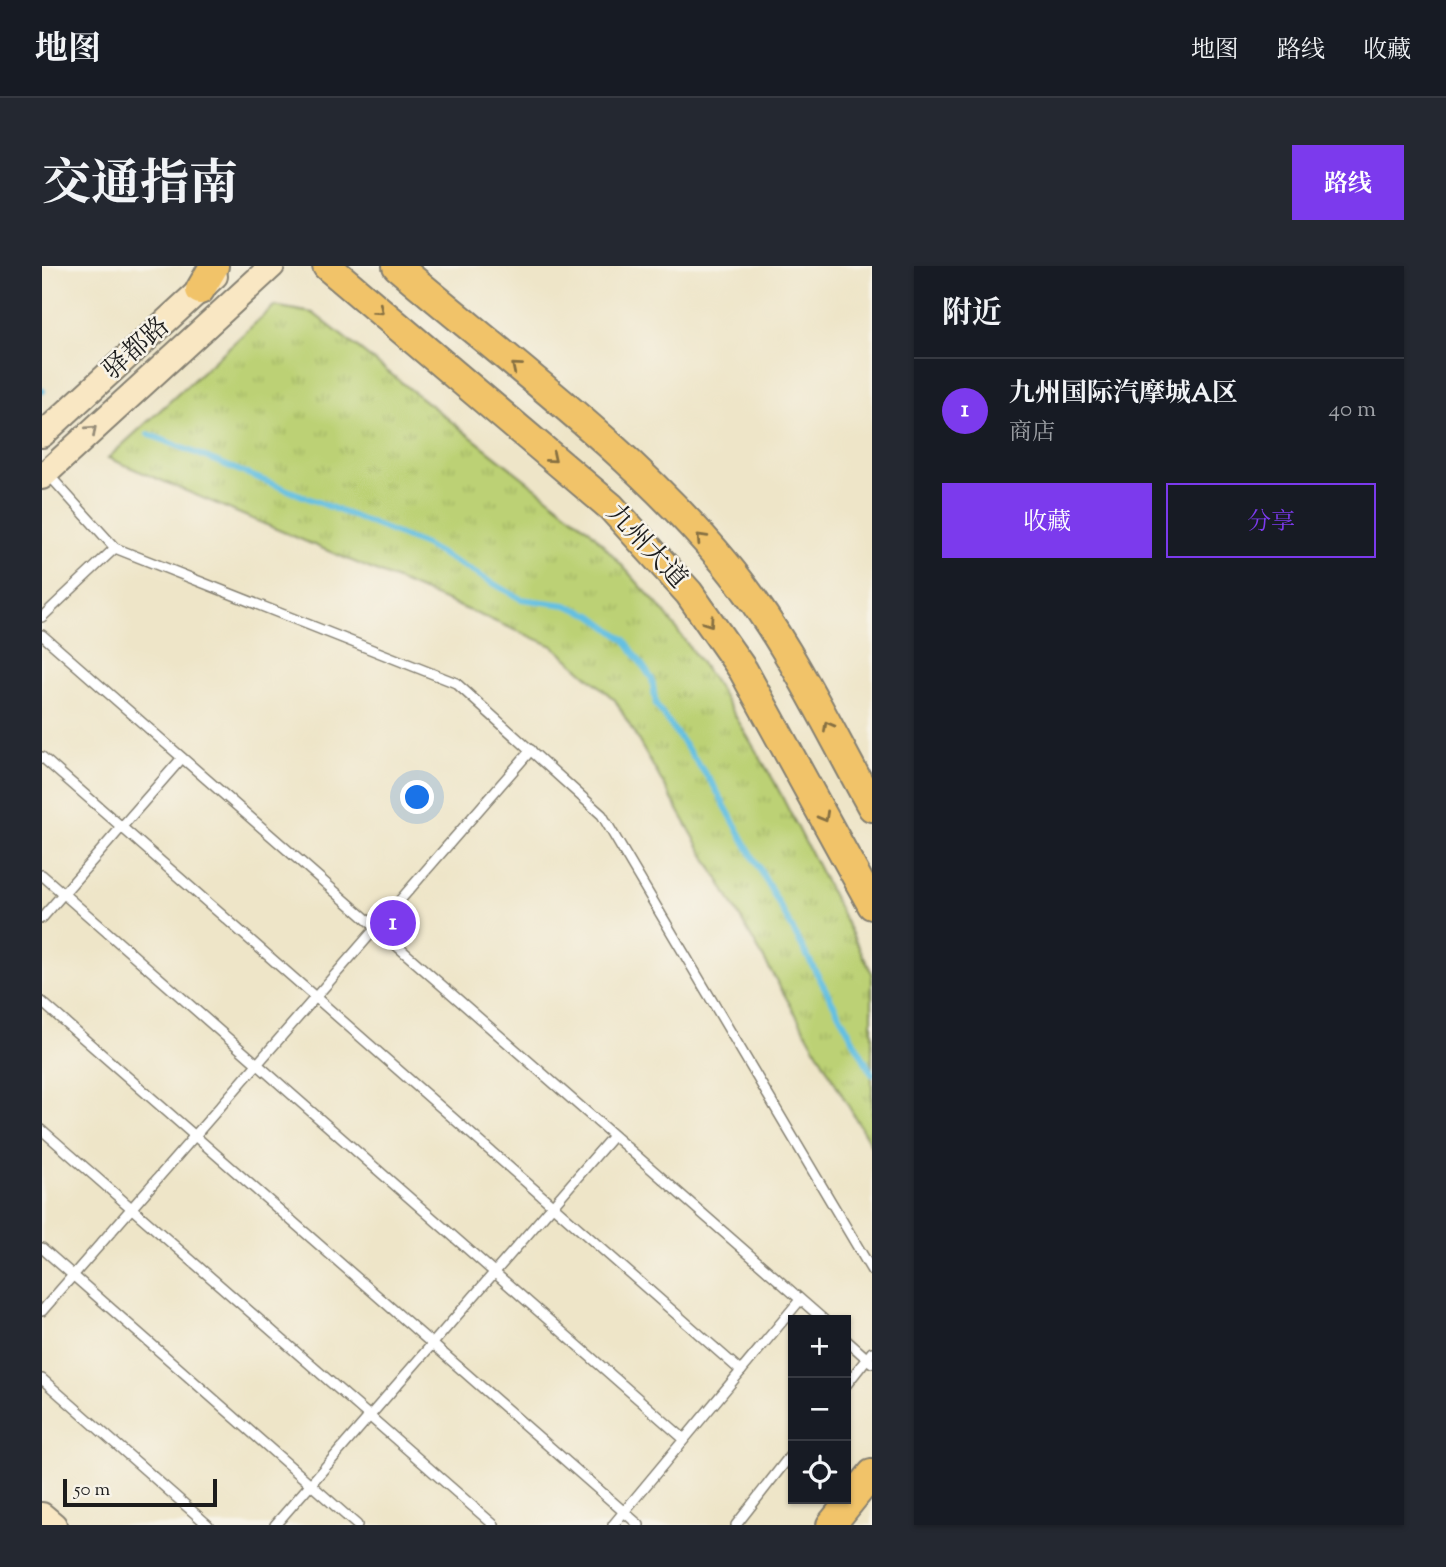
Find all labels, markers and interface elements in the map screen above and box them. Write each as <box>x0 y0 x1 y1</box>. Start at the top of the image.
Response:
text: 地图 <box>35 27 101 75</box>
text: 地图 <box>1191 34 1239 68</box>
text: 路线 <box>1277 34 1325 68</box>
text: 收藏 <box>1363 34 1411 68</box>
button: 路线 <box>1292 145 1404 220</box>
text: 交通指南 <box>42 152 238 222</box>
text: 附近 <box>942 293 1002 336</box>
one-way arrow <box>371 302 384 314</box>
street label: 驿都路 <box>96 309 178 389</box>
one-way arrow <box>511 363 524 375</box>
text: 九州国际汽摩城A区 <box>1009 376 1238 413</box>
text: 1 <box>961 394 969 427</box>
text: 40 m <box>1329 394 1376 427</box>
text: 商店 <box>1009 417 1055 450</box>
one-way arrow <box>84 426 97 439</box>
one-way arrow <box>544 450 557 462</box>
button: 收藏 <box>942 483 1152 558</box>
button: 分享 <box>1166 483 1376 558</box>
street label: 九州大道 <box>597 496 695 598</box>
one-way arrow <box>697 533 709 546</box>
one-way arrow <box>701 614 713 627</box>
one-way arrow <box>823 720 836 733</box>
your location <box>400 780 434 814</box>
one-way arrow <box>816 810 829 823</box>
pin: 1 <box>370 897 416 949</box>
map controls <box>788 1315 851 1504</box>
button: + <box>788 1315 851 1378</box>
button: − <box>788 1378 851 1441</box>
button: locate <box>788 1441 851 1504</box>
scale bar <box>63 1476 217 1508</box>
text: 50 m <box>74 1477 110 1504</box>

